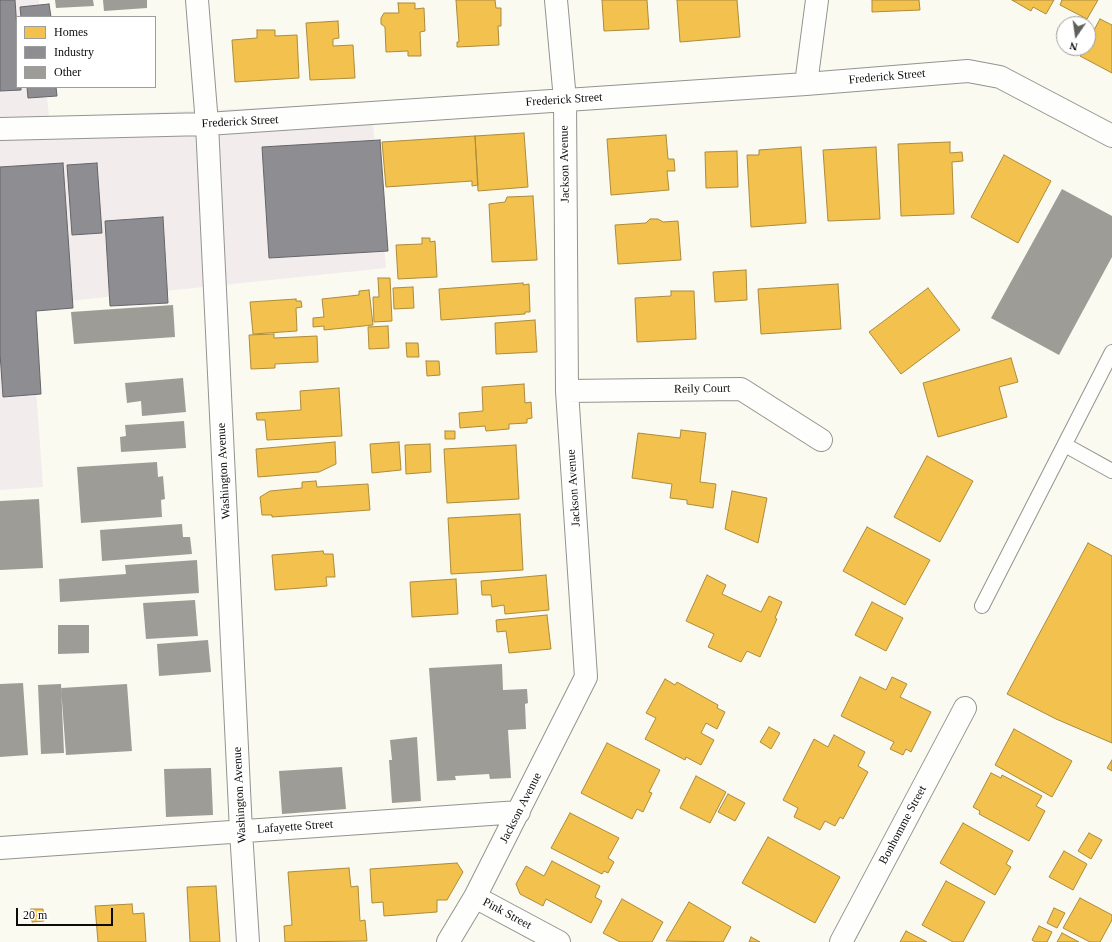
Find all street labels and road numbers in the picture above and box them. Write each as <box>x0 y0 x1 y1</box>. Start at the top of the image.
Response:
street label: Frederick Street <box>848 66 926 88</box>
street label: Frederick Street <box>525 90 603 110</box>
street label: Frederick Street <box>201 113 279 131</box>
street label: Jackson Avenue <box>557 125 573 203</box>
street label: Reily Court <box>674 381 730 397</box>
street label: Washington Avenue <box>214 422 234 520</box>
street label: Jackson Avenue <box>564 449 584 527</box>
street label: Washington Avenue <box>230 746 250 844</box>
street label: Jackson Avenue <box>497 770 545 846</box>
street label: Bonhomme Street <box>876 783 930 867</box>
street label: Lafayette Street <box>256 817 334 837</box>
street label: Pink Street <box>480 895 534 933</box>

